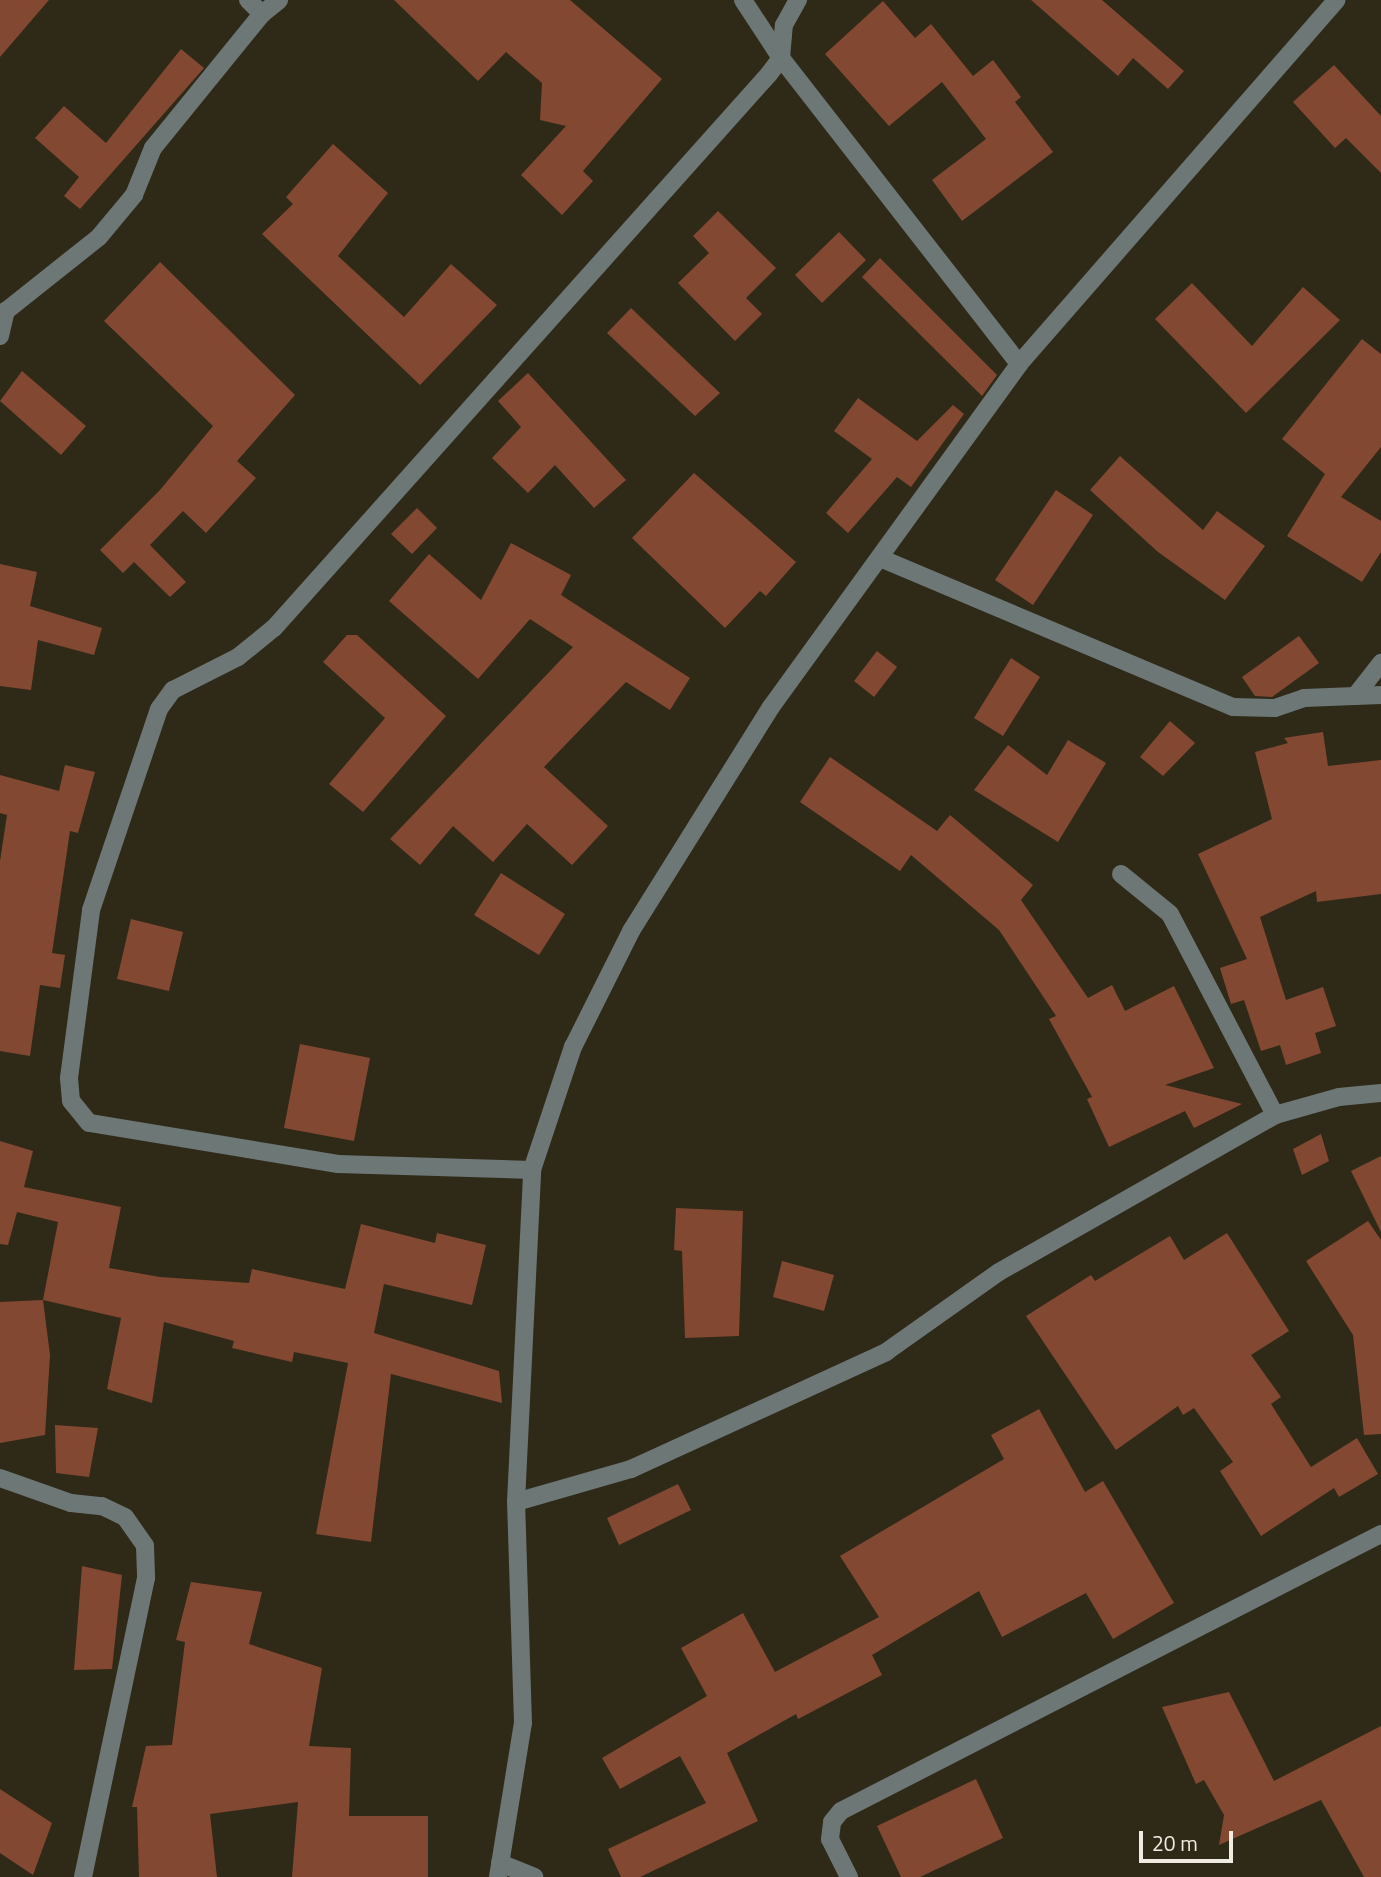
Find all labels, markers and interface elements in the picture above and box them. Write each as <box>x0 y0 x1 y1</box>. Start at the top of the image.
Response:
scale bar <box>1143 1818 1238 1862</box>
text: 20 m <box>1152 1827 1198 1859</box>

